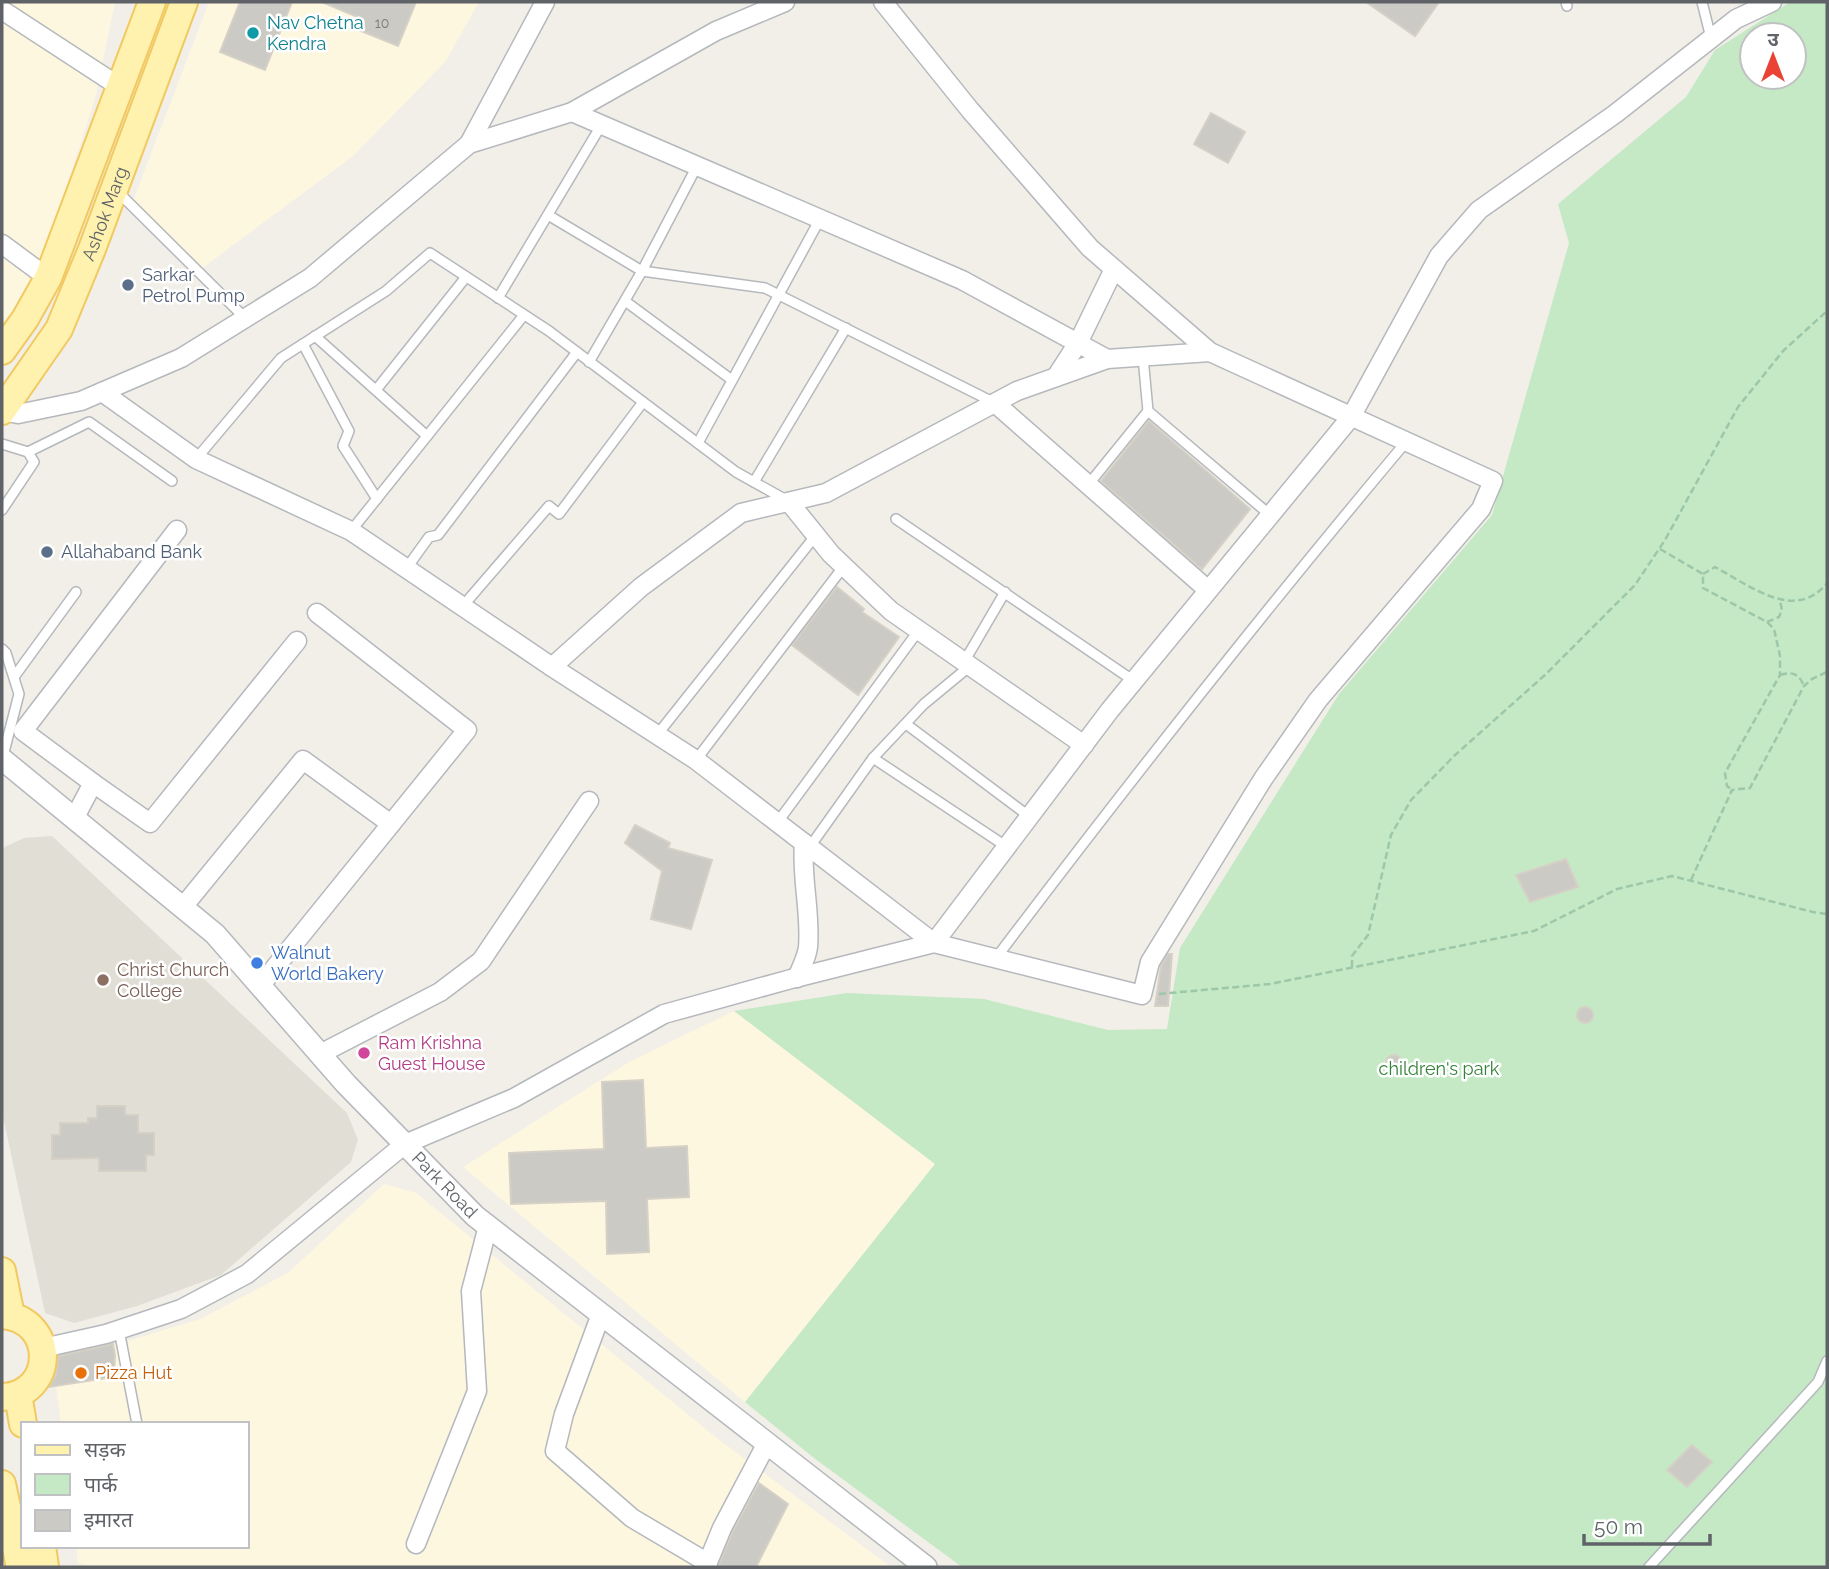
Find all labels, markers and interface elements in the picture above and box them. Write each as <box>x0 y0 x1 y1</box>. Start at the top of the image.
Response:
place label: Nav Chetna Kendra <box>267 12 364 54</box>
house number: 10 <box>375 15 389 31</box>
north arrow <box>1738 21 1808 91</box>
marker: Nav Chetna Kendra <box>245 25 261 41</box>
text: उ <box>1767 28 1779 50</box>
street label: Ashok Marg <box>77 164 132 264</box>
place label: Sarkar Petrol Pump <box>142 264 245 306</box>
marker: Sarkar Petrol Pump <box>120 277 136 293</box>
place label: Allahaband Bank <box>61 541 203 562</box>
marker: Allahaband Bank <box>39 544 55 560</box>
place label: Walnut World Bakery <box>271 942 384 984</box>
marker: Walnut World Bakery <box>249 955 265 971</box>
place label: Christ Church College <box>117 959 229 1001</box>
marker: Christ Church College <box>95 972 111 988</box>
place label: Ram Krishna Guest House <box>378 1032 486 1074</box>
marker: Ram Krishna Guest House <box>356 1045 372 1061</box>
park label: children's park <box>1379 1058 1500 1079</box>
street label: Park Road <box>408 1147 482 1222</box>
place label: Pizza Hut <box>95 1362 172 1383</box>
marker: Pizza Hut <box>73 1365 89 1381</box>
legend <box>21 1422 248 1548</box>
text: सड़क <box>84 1437 126 1462</box>
text: पार्क <box>84 1472 118 1497</box>
scale bar <box>1584 1502 1710 1546</box>
text: इमारत <box>84 1507 134 1532</box>
text: 50 m <box>1594 1514 1643 1539</box>

